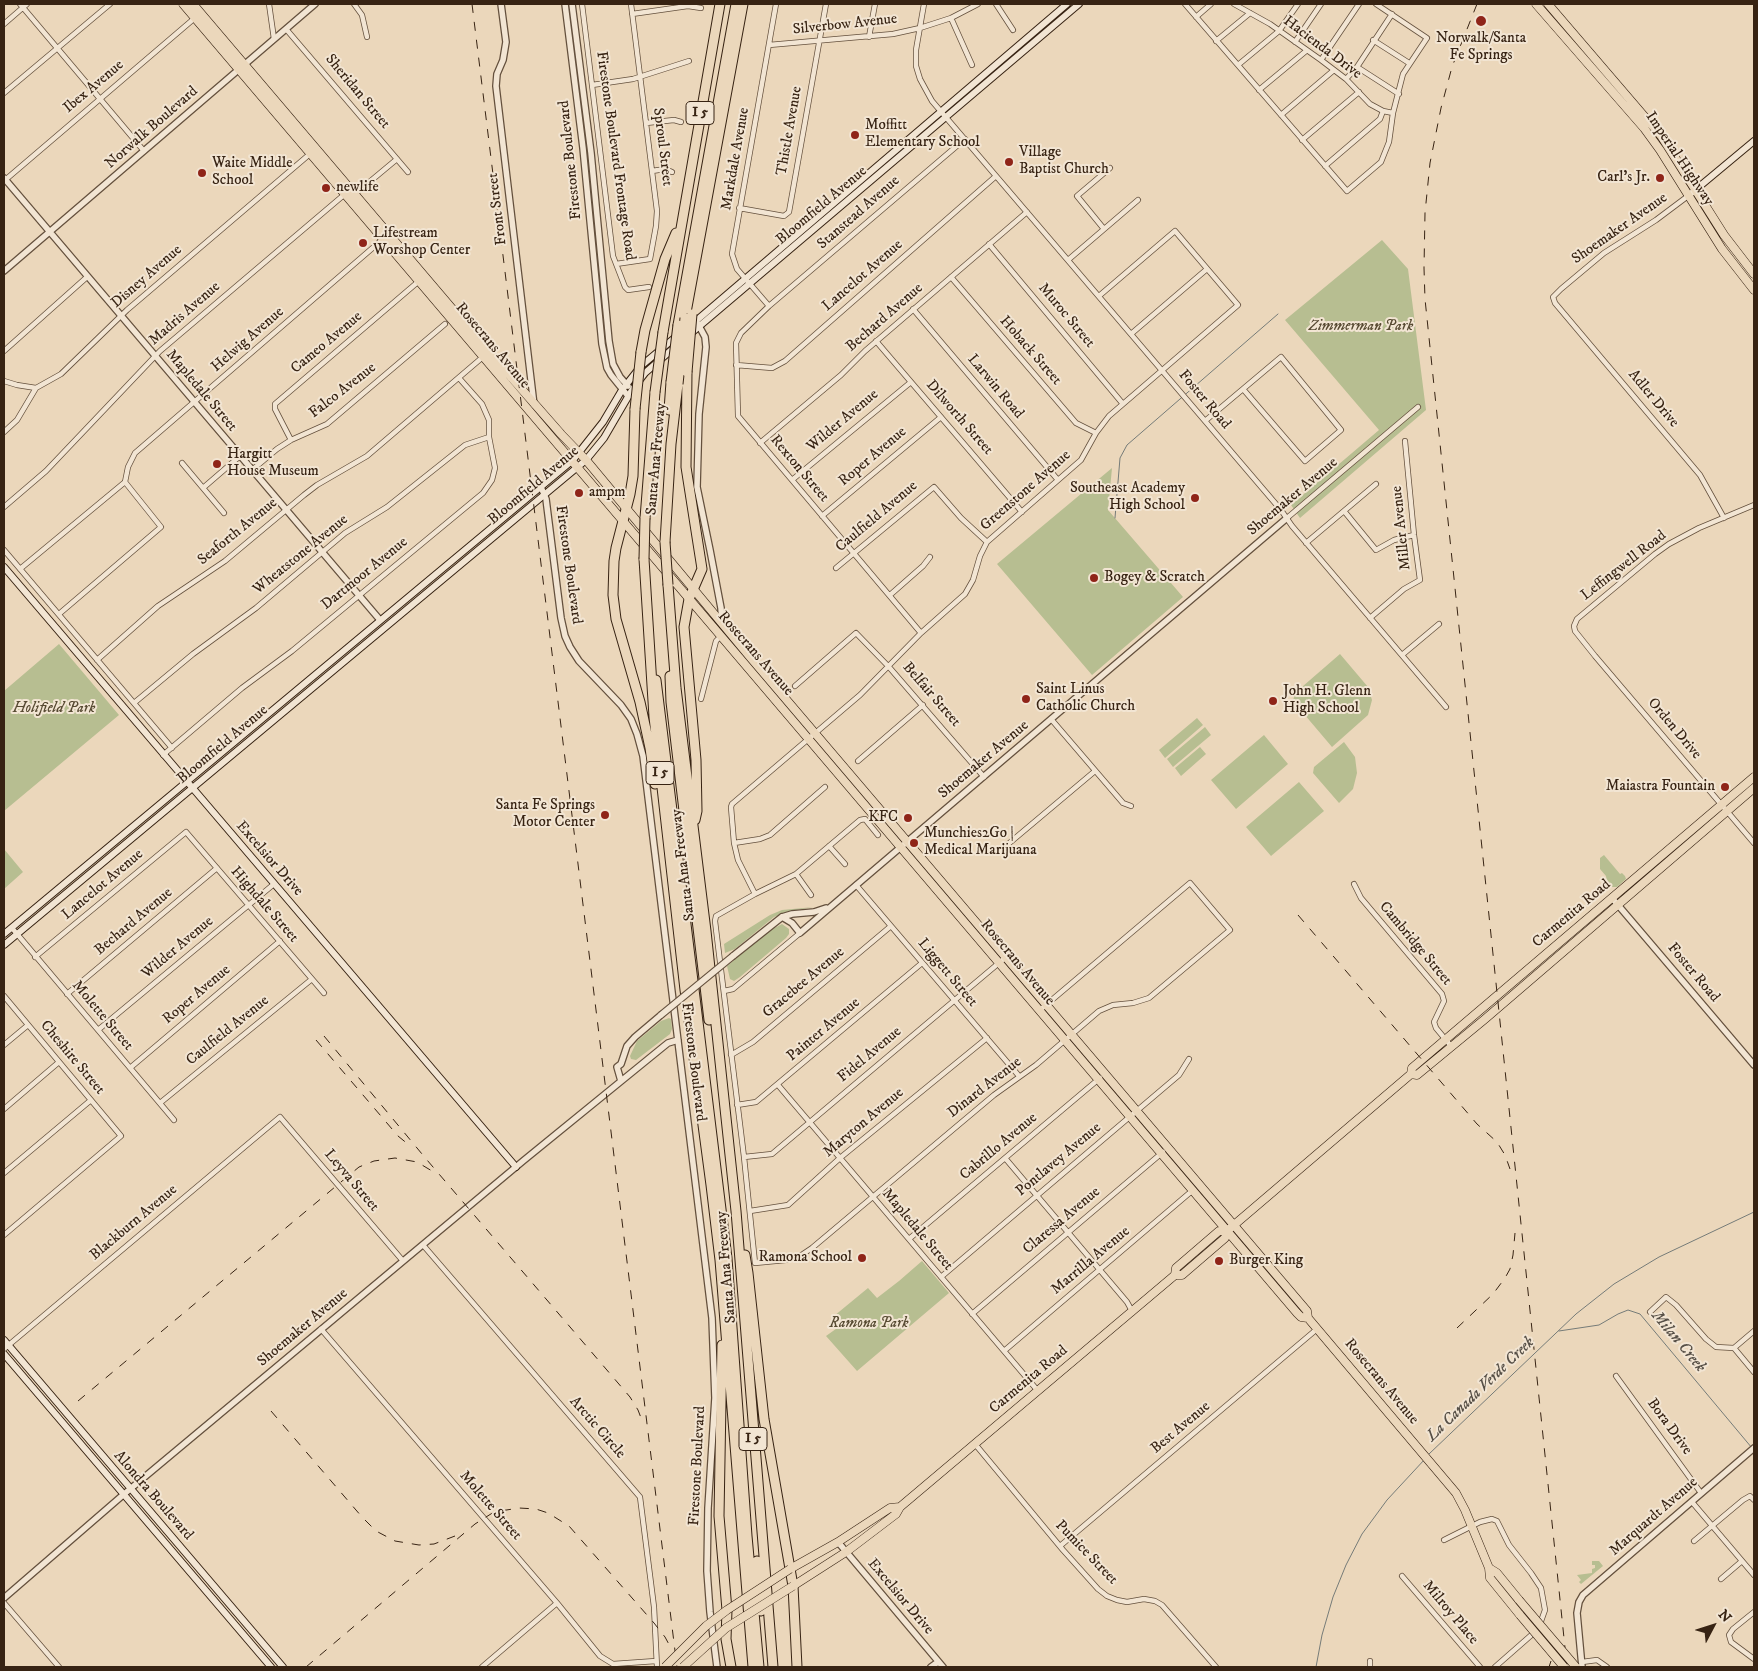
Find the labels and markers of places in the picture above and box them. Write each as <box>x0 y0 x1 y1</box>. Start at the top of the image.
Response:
marker: Norwalk/Santa Fe Springs <box>1474 14 1488 28</box>
place label: Norwalk/Santa Fe Springs <box>1436 30 1526 65</box>
place label: Moffitt Elementary School <box>865 117 980 152</box>
marker: Moffitt Elementary School <box>849 129 861 141</box>
place label: Village Baptist Church <box>1019 144 1109 179</box>
place label: Waite Middle School <box>212 155 292 190</box>
marker: Village Baptist Church <box>1003 156 1015 168</box>
marker: Waite Middle School <box>196 167 208 179</box>
place label: Carl's Jr. <box>1597 169 1650 187</box>
marker: Carl's Jr. <box>1654 172 1666 184</box>
place label: newlife <box>336 179 379 197</box>
marker: newlife <box>320 182 332 194</box>
place label: Lifestream Worshop Center <box>373 225 470 260</box>
marker: Lifestream Worshop Center <box>357 237 369 249</box>
place label: Hargitt House Museum <box>227 446 319 481</box>
marker: Hargitt House Museum <box>211 458 223 470</box>
place label: Southeast Academy High School <box>1070 480 1185 515</box>
place label: ampm <box>589 484 625 502</box>
marker: ampm <box>573 487 585 499</box>
marker: Southeast Academy High School <box>1189 492 1201 504</box>
place label: Bogey & Scratch <box>1104 569 1205 587</box>
marker: Bogey & Scratch <box>1088 572 1100 584</box>
place label: Saint Linus Catholic Church <box>1036 681 1135 716</box>
place label: John H. Glenn High School <box>1283 683 1371 718</box>
marker: Saint Linus Catholic Church <box>1020 693 1032 705</box>
marker: John H. Glenn High School <box>1267 695 1279 707</box>
place label: Maiastra Fountain <box>1606 778 1715 796</box>
marker: Maiastra Fountain <box>1719 781 1731 793</box>
place label: Santa Fe Springs Motor Center <box>495 797 595 832</box>
marker: Santa Fe Springs Motor Center <box>599 809 611 821</box>
place label: KFC <box>868 809 898 827</box>
marker: KFC <box>902 812 914 824</box>
place label: Munchies2Go | Medical Marijuana <box>924 825 1037 860</box>
marker: Munchies2Go | Medical Marijuana <box>908 837 920 849</box>
place label: Ramona School <box>759 1249 852 1267</box>
marker: Ramona School <box>856 1252 868 1264</box>
place label: Burger King <box>1229 1252 1303 1270</box>
marker: Burger King <box>1213 1255 1225 1267</box>

